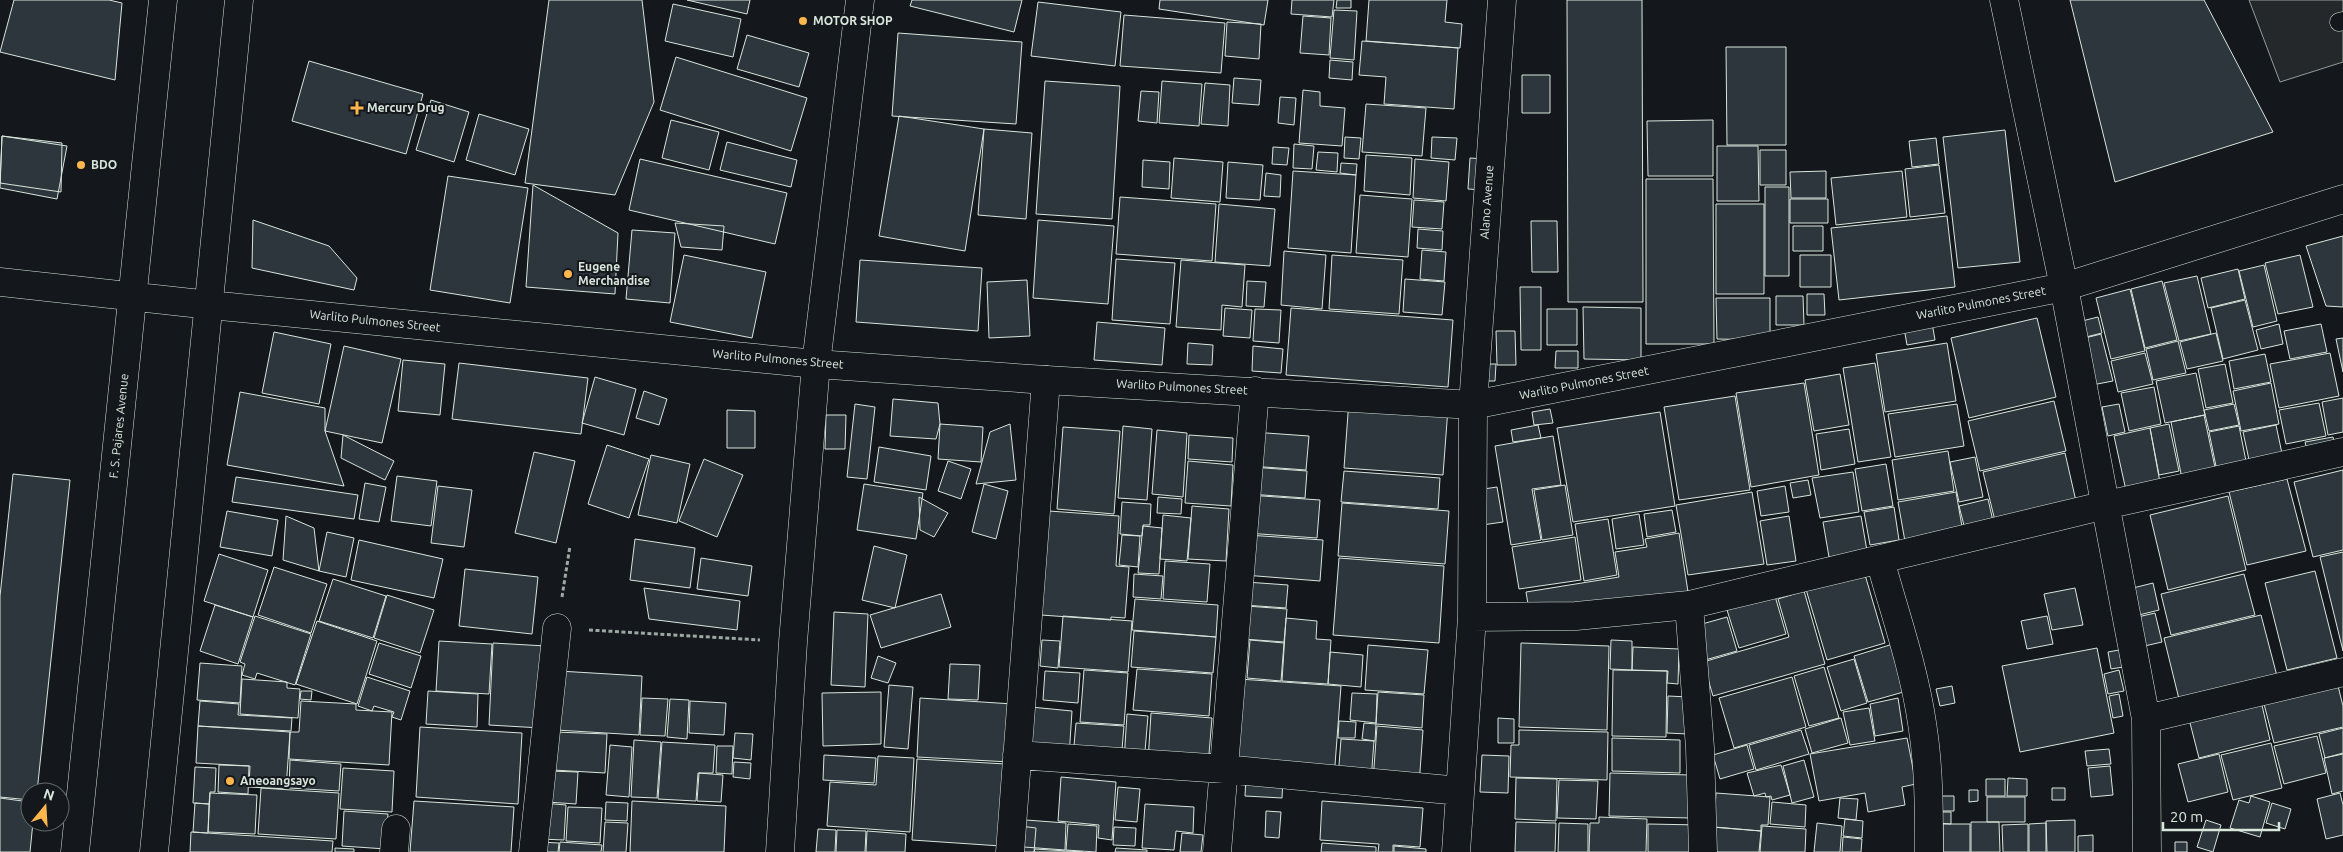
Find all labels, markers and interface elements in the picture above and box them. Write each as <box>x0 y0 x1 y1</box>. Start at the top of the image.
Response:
place label: MOTOR SHOP <box>813 14 893 27</box>
marker: MOTOR SHOP <box>797 15 809 27</box>
place label: Mercury Drug <box>367 101 445 114</box>
marker: Mercury Drug <box>351 102 363 114</box>
place label: BDO <box>91 158 117 171</box>
marker: BDO <box>75 159 87 171</box>
street label: Alano Avenue <box>1477 165 1496 239</box>
place label: Eugene Merchandise <box>578 260 650 287</box>
marker: Eugene Merchandise <box>562 268 574 280</box>
street label: Warlito Pulmones Street <box>1915 284 2047 321</box>
street label: Warlito Pulmones Street <box>309 307 441 334</box>
street label: Warlito Pulmones Street <box>712 346 844 371</box>
street label: Warlito Pulmones Street <box>1518 364 1650 401</box>
street label: F. S. Pajares Avenue <box>107 373 130 479</box>
street label: Warlito Pulmones Street <box>1116 377 1248 396</box>
place label: Aneoangsayo <box>240 774 316 787</box>
marker: Aneoangsayo <box>224 775 236 787</box>
north arrow <box>20 782 70 832</box>
text: N <box>42 785 56 804</box>
scale bar <box>2163 800 2279 832</box>
text: 20 m <box>2170 808 2203 825</box>

